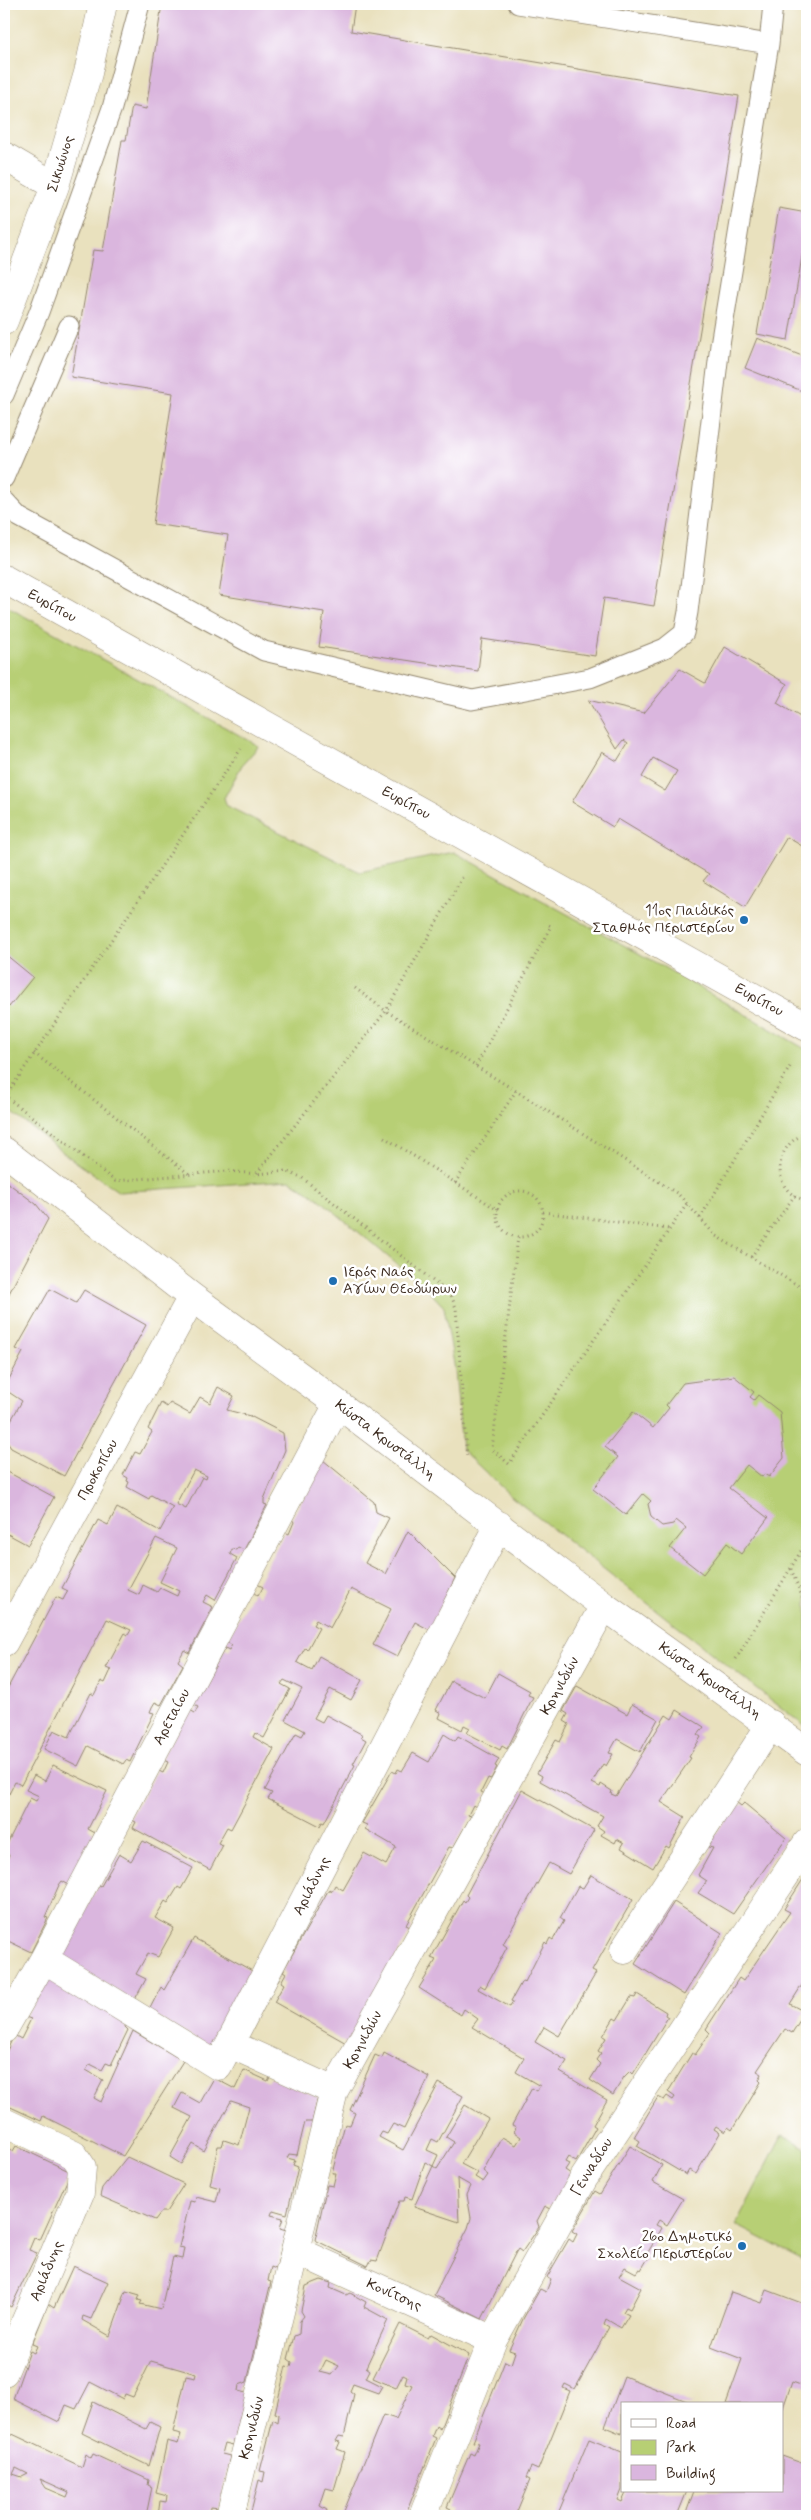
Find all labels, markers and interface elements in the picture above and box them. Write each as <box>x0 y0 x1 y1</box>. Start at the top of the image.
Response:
street label: Σικυώνος <box>43 133 79 195</box>
street label: Ευρίπου <box>24 584 80 628</box>
street label: Ευρίπου <box>378 781 434 825</box>
place label: 11ος Παιδικός Σταθμός Περιστερίου <box>592 901 734 938</box>
marker: 11ος Παιδικός Σταθμός Περιστερίου <box>738 914 750 926</box>
street label: Ευρίπου <box>731 978 787 1022</box>
place label: Ιερός Ναός Αγίων Θεοδώρων <box>343 1262 457 1299</box>
marker: Ιερός Ναός Αγίων Θεοδώρων <box>327 1275 339 1287</box>
street label: Κώστα Κρυστάλλη <box>330 1395 440 1485</box>
street label: Προκοπίου <box>73 1436 123 1504</box>
street label: Κώστα Κρυστάλλη <box>654 1638 766 1724</box>
street label: Κρηνιδών <box>536 1653 584 1719</box>
street label: Αρεταίου <box>149 1685 195 1749</box>
street label: Αριάδνης <box>289 1853 336 1919</box>
street label: Κρηνιδών <box>339 2007 387 2073</box>
street label: Γενναδίου <box>566 2134 618 2200</box>
place label: 26ο Δημοτικό Σχολείο Περιστερίου <box>598 2227 732 2264</box>
street label: Αριάδνης <box>25 2237 69 2304</box>
marker: 26ο Δημοτικό Σχολείο Περιστερίου <box>736 2240 748 2252</box>
street label: Κονίτσης <box>363 2274 425 2316</box>
street label: Κρηνιδών <box>235 2394 270 2461</box>
legend <box>621 2402 784 2492</box>
text: Road <box>666 2414 696 2434</box>
text: Park <box>666 2438 696 2458</box>
text: Building <box>666 2464 716 2485</box>

